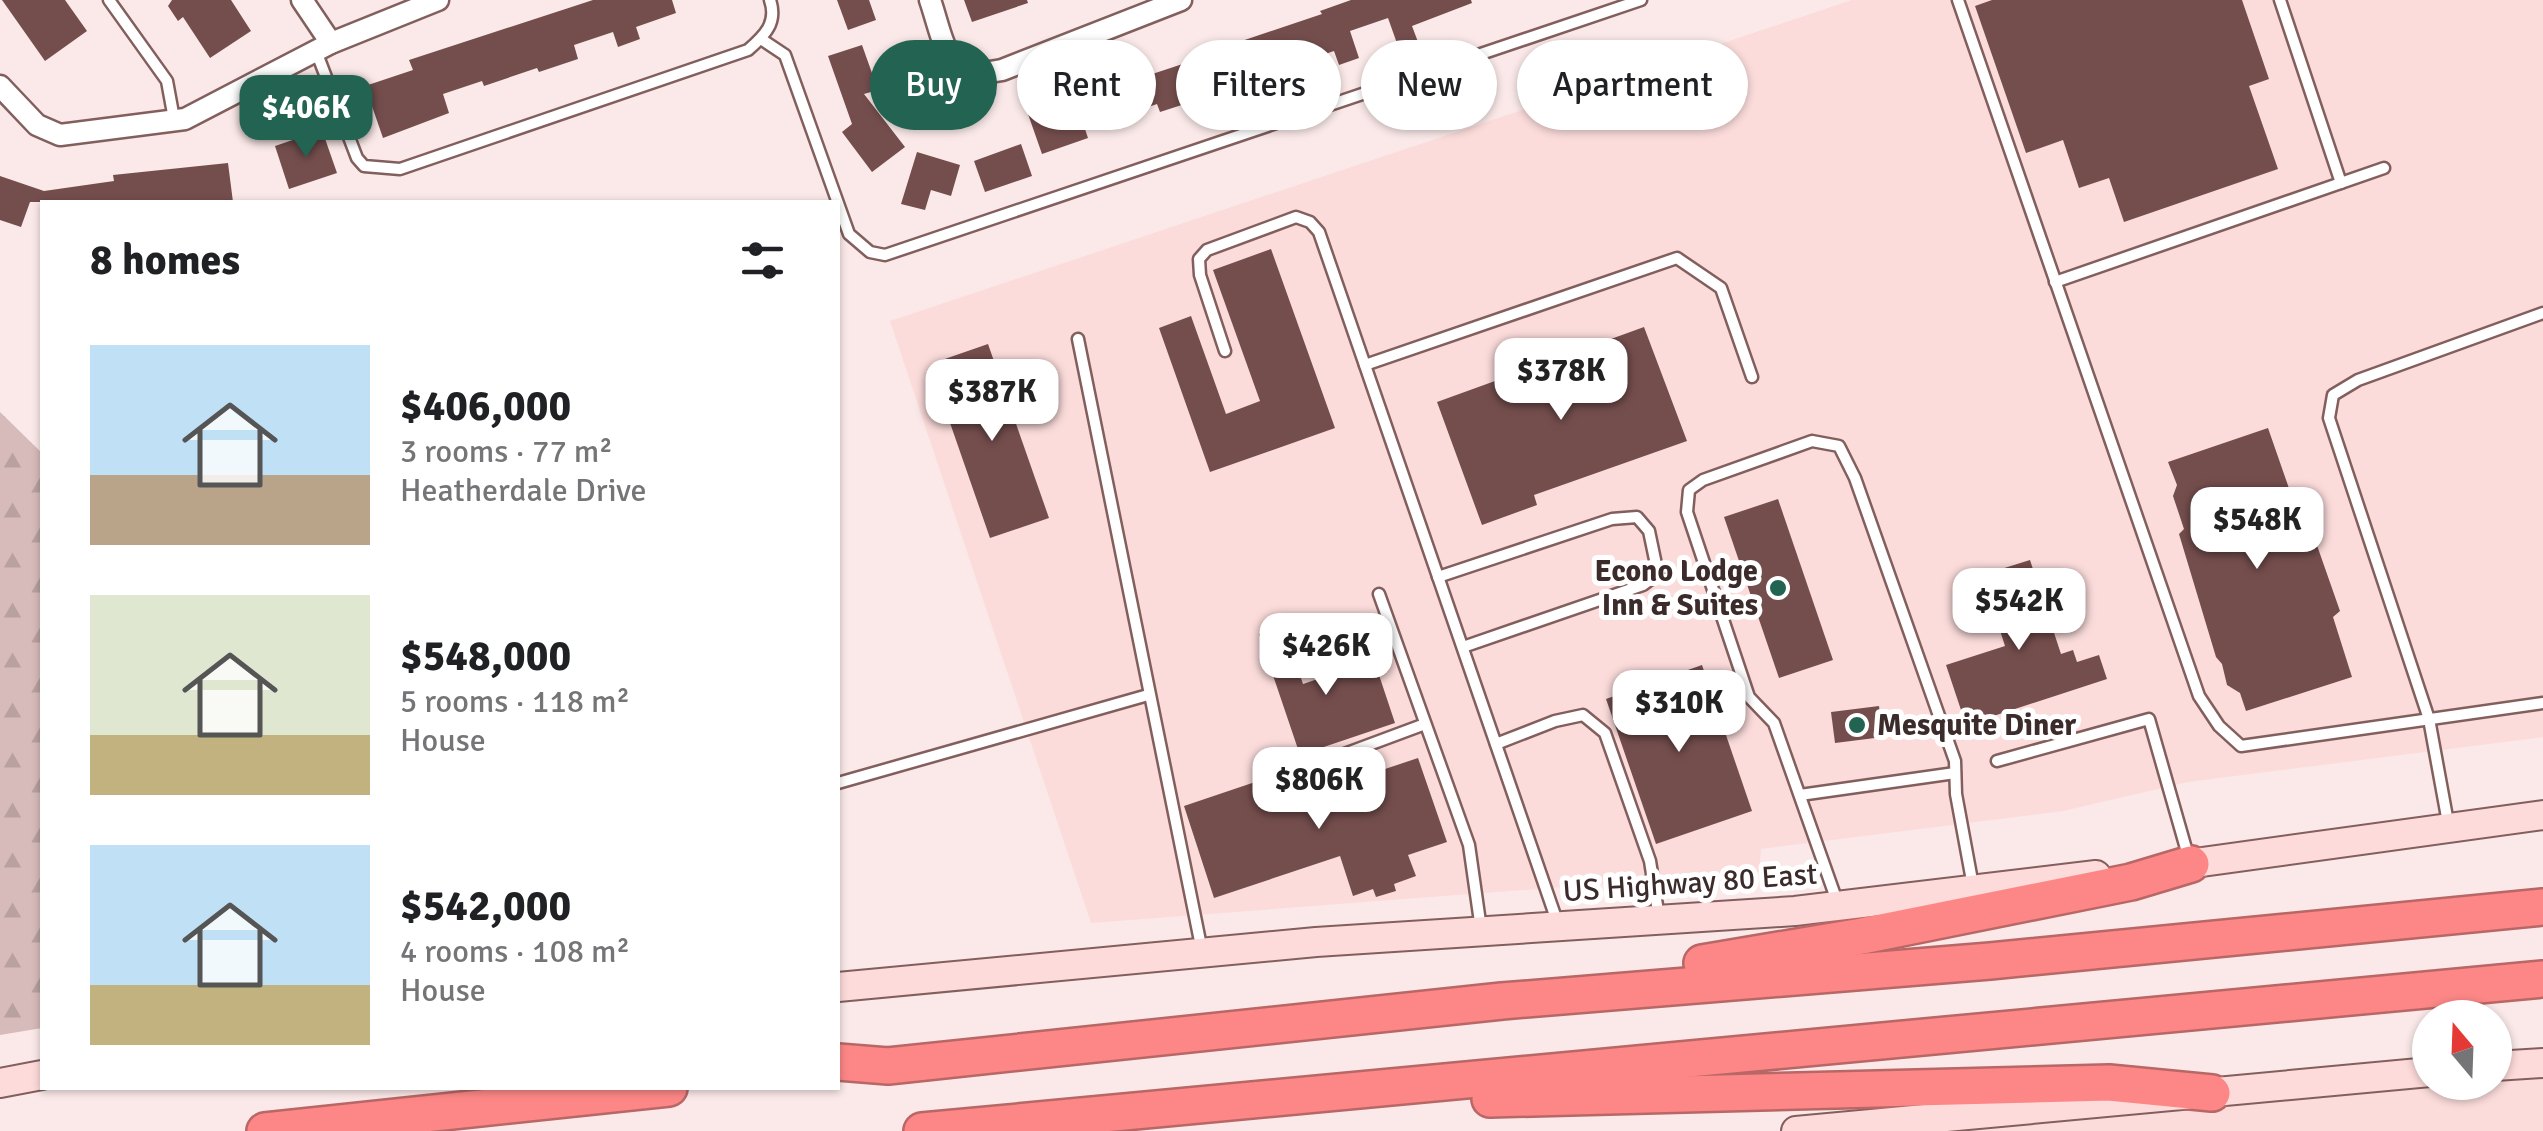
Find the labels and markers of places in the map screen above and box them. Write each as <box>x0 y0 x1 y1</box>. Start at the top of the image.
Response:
pin: $406K <box>236 75 376 160</box>
pin: $378K <box>1491 338 1631 423</box>
pin: $387K <box>922 359 1062 444</box>
pin: $548K <box>2187 487 2327 572</box>
place label: Econo Lodge Inn & Suites <box>1595 553 1758 624</box>
pin: $542K <box>1949 568 2089 653</box>
marker: Econo Lodge Inn & Suites <box>1767 577 1789 599</box>
pin: $426K <box>1256 613 1396 698</box>
pin: $310K <box>1609 670 1749 755</box>
place label: Mesquite Diner <box>1877 707 2076 744</box>
marker: Mesquite Diner <box>1846 714 1868 736</box>
pin: $806K <box>1249 747 1389 832</box>

